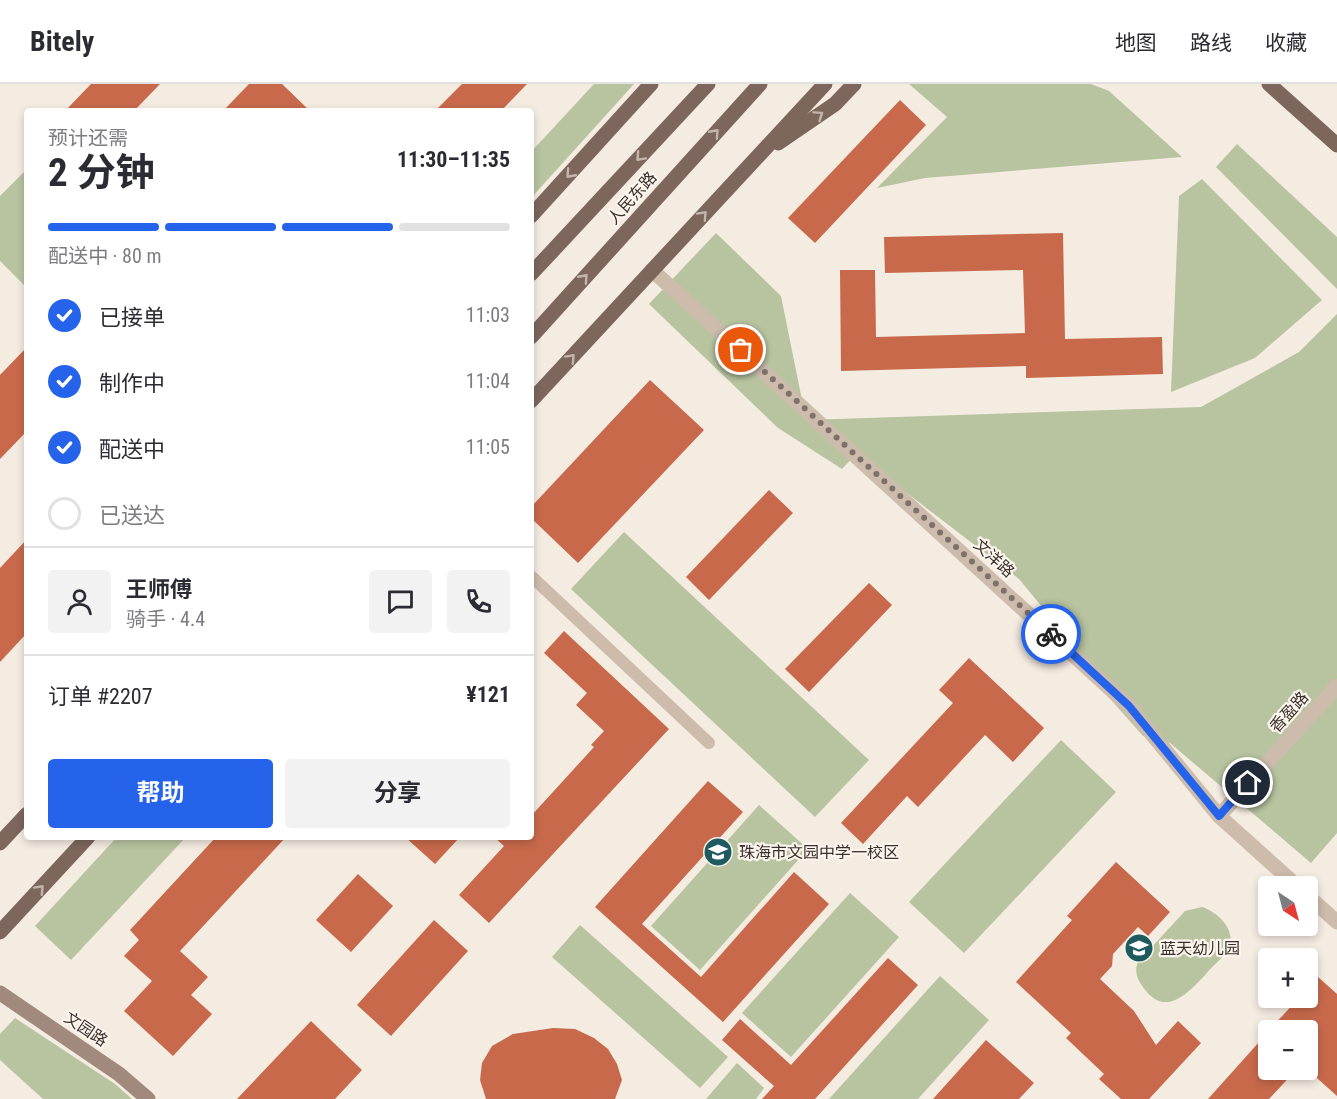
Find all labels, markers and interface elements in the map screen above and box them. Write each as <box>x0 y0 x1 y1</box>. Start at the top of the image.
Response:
text: Bitely <box>30 25 94 58</box>
text: 地图 <box>1115 31 1157 55</box>
text: 路线 <box>1190 31 1232 55</box>
text: 收藏 <box>1265 31 1307 55</box>
one-way arrow <box>812 111 823 122</box>
text: 预计还需 <box>48 126 128 150</box>
one-way arrow <box>708 129 719 140</box>
text: 11:30–11:35 <box>397 147 510 172</box>
text: 2 分钟 <box>48 150 155 196</box>
one-way arrow <box>636 151 647 161</box>
one-way arrow <box>566 167 577 178</box>
street label: 人民东路 <box>604 168 660 228</box>
one-way arrow <box>696 211 707 221</box>
text: 配送中 · 80 m <box>48 244 161 268</box>
one-way arrow <box>577 274 588 285</box>
icon: check <box>48 299 81 332</box>
text: 11:03 <box>466 303 510 327</box>
text: 已接单 <box>99 305 165 330</box>
pin <box>715 324 766 375</box>
icon: bag <box>724 333 757 366</box>
one-way arrow <box>564 354 575 365</box>
icon: check <box>48 365 81 398</box>
text: 11:04 <box>466 369 510 393</box>
text: 制作中 <box>99 371 165 396</box>
icon: check <box>48 431 81 464</box>
text: 11:05 <box>466 435 510 459</box>
text: 配送中 <box>99 437 165 462</box>
text: 已送达 <box>99 503 165 528</box>
street label: 文洋路 <box>970 535 1018 581</box>
button: person <box>48 570 111 633</box>
button: chat <box>369 570 432 633</box>
button: phone <box>447 570 510 633</box>
text: 王师傅 <box>126 577 192 602</box>
courier <box>1021 604 1081 664</box>
text: 骑手 · 4.4 <box>126 607 205 631</box>
icon: bike <box>1035 618 1068 651</box>
text: ¥121 <box>466 682 510 707</box>
text: 订单 #2207 <box>48 684 153 709</box>
street label: 香盈路 <box>1266 688 1312 736</box>
pin <box>1222 757 1273 808</box>
button: 帮助 <box>48 759 273 828</box>
button: 分享 <box>285 759 510 828</box>
icon: home <box>1231 766 1264 799</box>
school or university icon: 珠海市文园中学一校区 <box>702 836 734 868</box>
place label: 珠海市文园中学一校区 <box>739 843 899 862</box>
north arrow <box>1258 876 1318 936</box>
map controls <box>1258 876 1318 1080</box>
one-way arrow <box>33 885 44 895</box>
school or university icon: 蓝天幼儿园 <box>1123 932 1155 964</box>
place label: 蓝天幼儿园 <box>1160 939 1240 958</box>
button: + <box>1258 948 1318 1008</box>
street label: 文园路 <box>61 1008 111 1050</box>
button: − <box>1258 1020 1318 1080</box>

